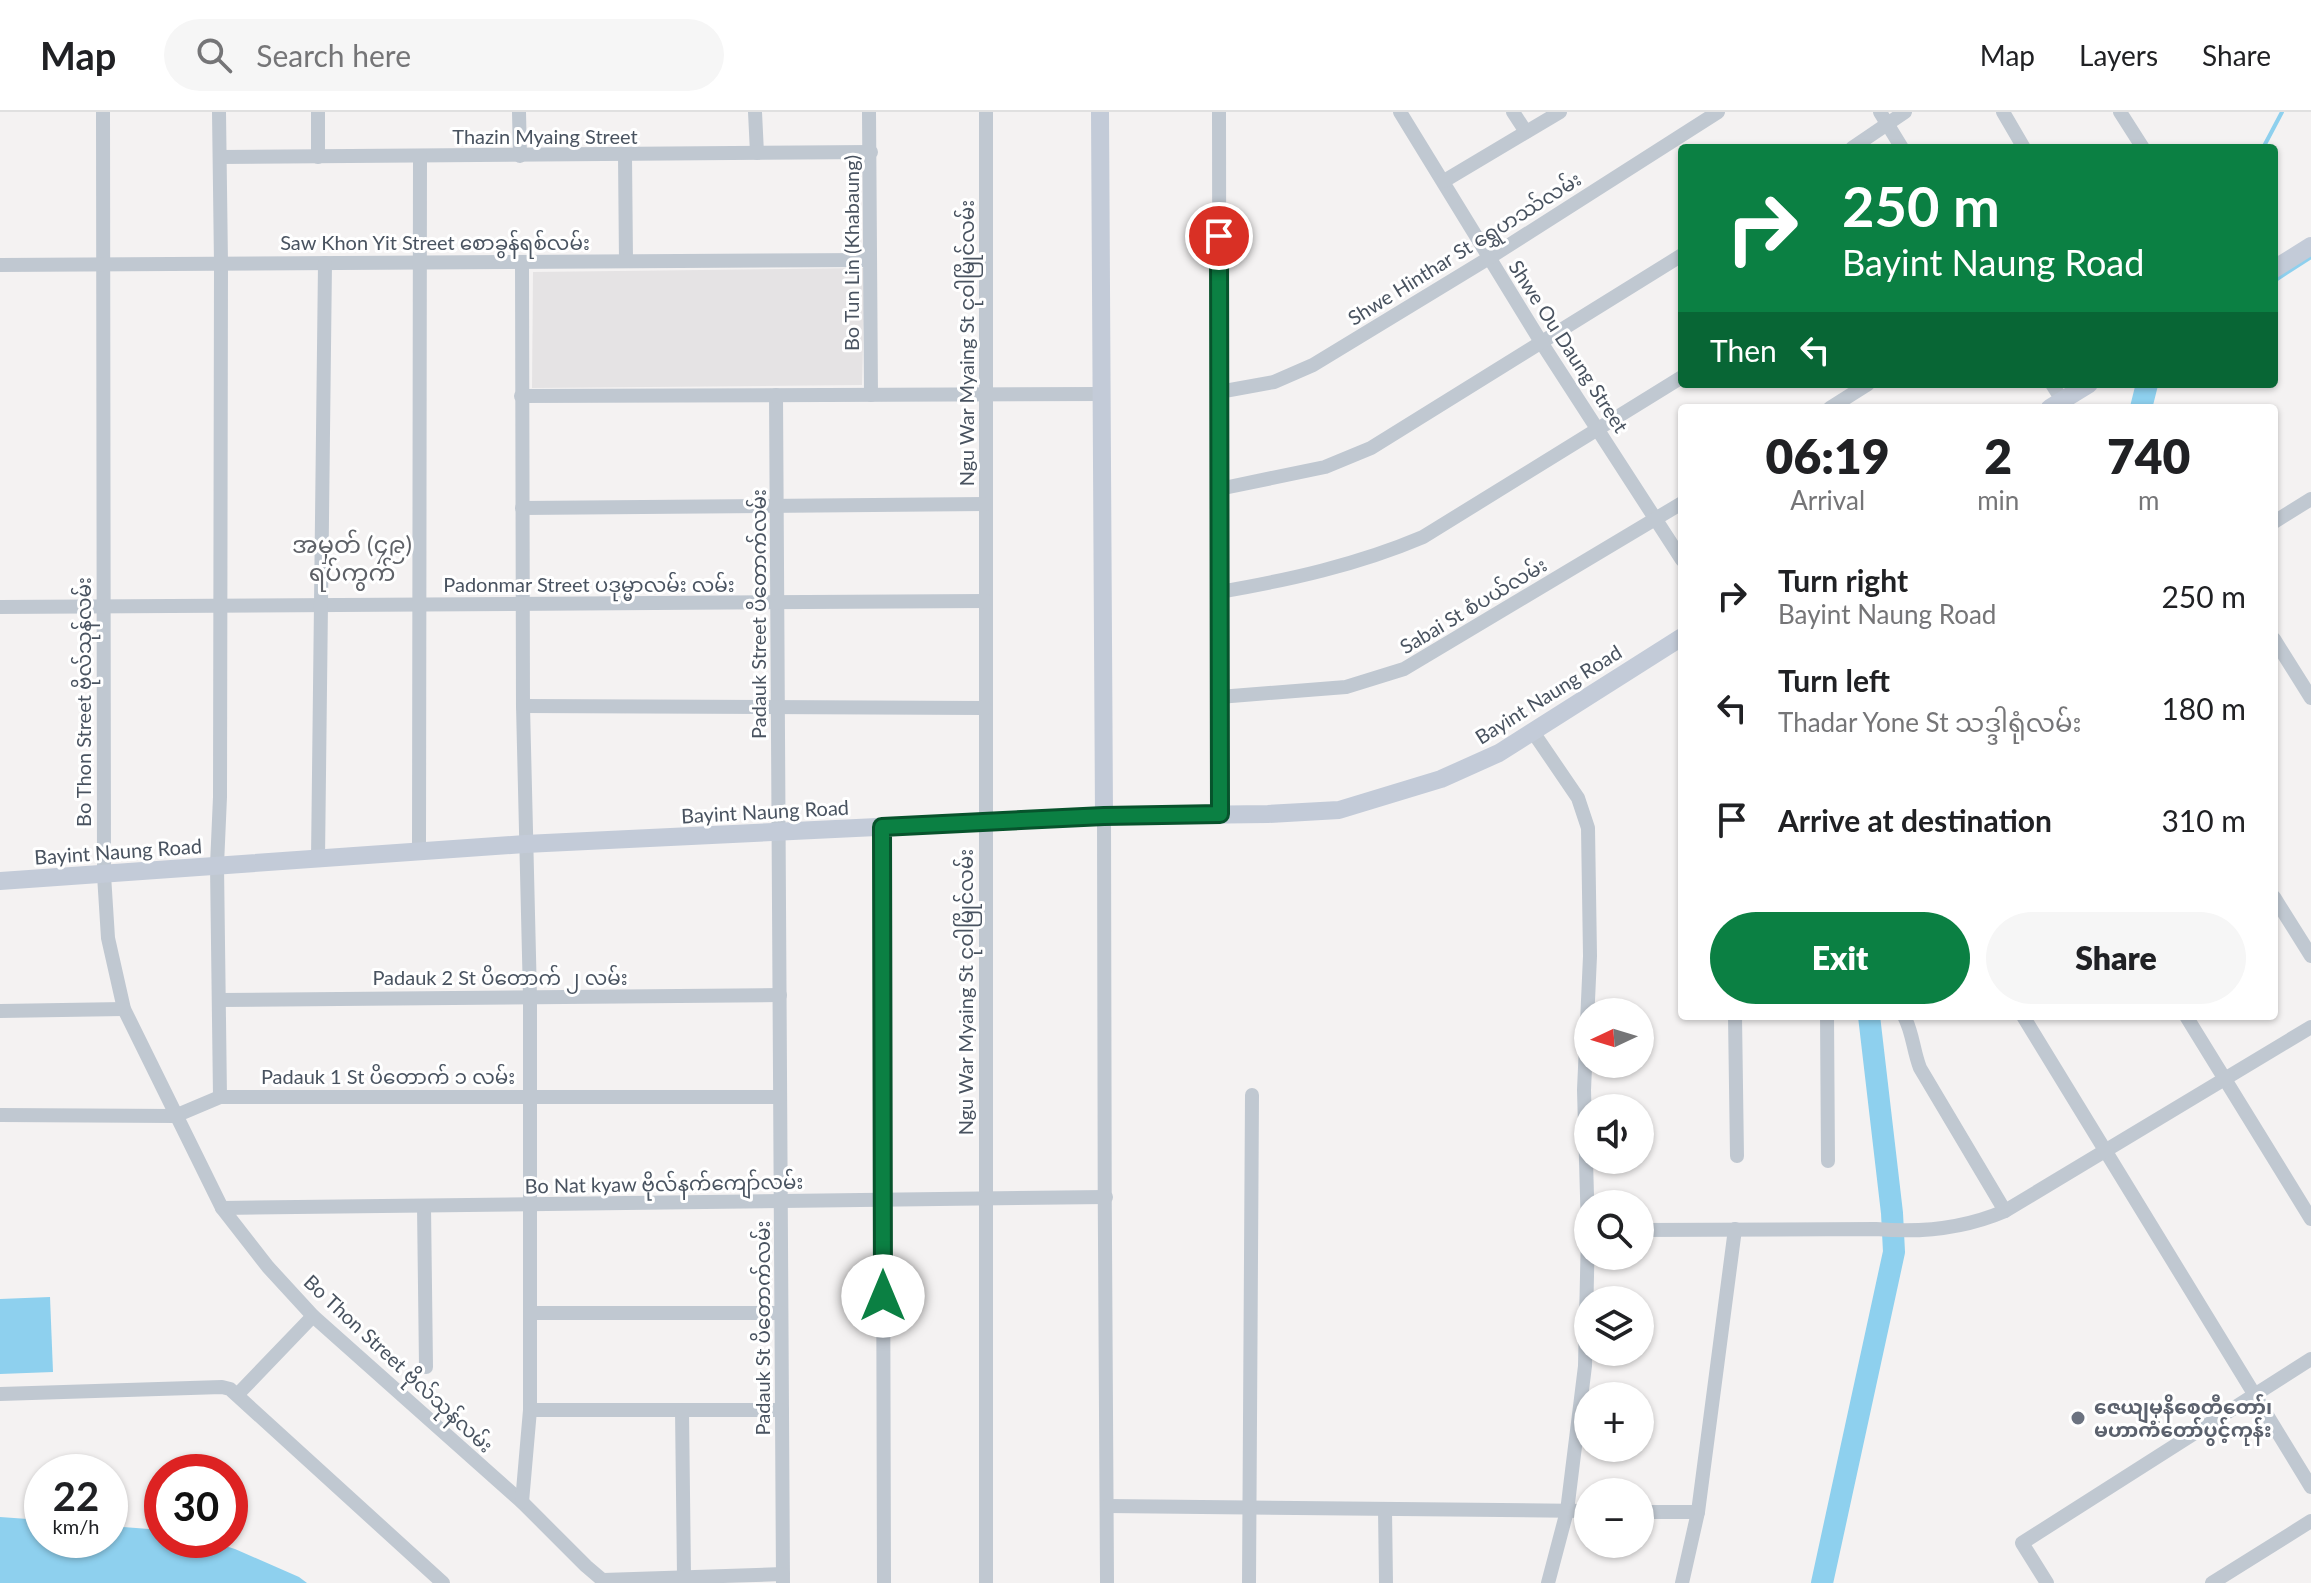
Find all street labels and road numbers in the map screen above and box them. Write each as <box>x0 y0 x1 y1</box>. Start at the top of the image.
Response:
street label: Thazin Myaing Street <box>452 124 638 148</box>
street label: Bo Tun Lin (Khabaung) <box>839 155 863 351</box>
street label: Shwe Hinthar St ရွှေဟဿ်လမ်း <box>1343 165 1588 334</box>
street label: Ngu War Myaing St ငုဝါမြိုင်လမ်း <box>953 200 984 486</box>
street label: Saw Khon Yit Street စောခွန်ရစ်လမ်း <box>280 229 590 259</box>
street label: Shwe Ou Daung Street <box>1504 255 1634 437</box>
street label: Padauk Street ပိတောက်လမ်း <box>745 489 770 739</box>
street label: Sabai St စံပယ်လမ်း <box>1395 551 1551 658</box>
street label: Padonmar Street ပဒုမ္မာလမ်း လမ်း <box>443 571 735 602</box>
street label: Bo Thon Street ဗိုလ်သုန်လမ်း <box>70 577 101 827</box>
street label: Bayint Naung Road <box>1470 639 1626 749</box>
street label: Bayint Naung Road <box>680 795 850 827</box>
street label: Bayint Naung Road <box>33 833 203 869</box>
street label: Ngu War Myaing St ငုဝါမြိုင်လမ်း <box>952 849 983 1135</box>
street label: Padauk 2 St ပိတောက် ၂ လမ်း <box>372 964 628 994</box>
street label: Padauk 1 St ပိတောက် ၁ လမ်း <box>261 1063 515 1088</box>
street label: Bo Nat kyaw ဗိုလ်နက်ကျော်လမ်း <box>524 1168 804 1203</box>
street label: Padauk St ပိတောက်လမ်း <box>749 1221 774 1435</box>
street label: Bo Thon Street ဗိုလ်သုန်လမ်း <box>295 1268 499 1461</box>

